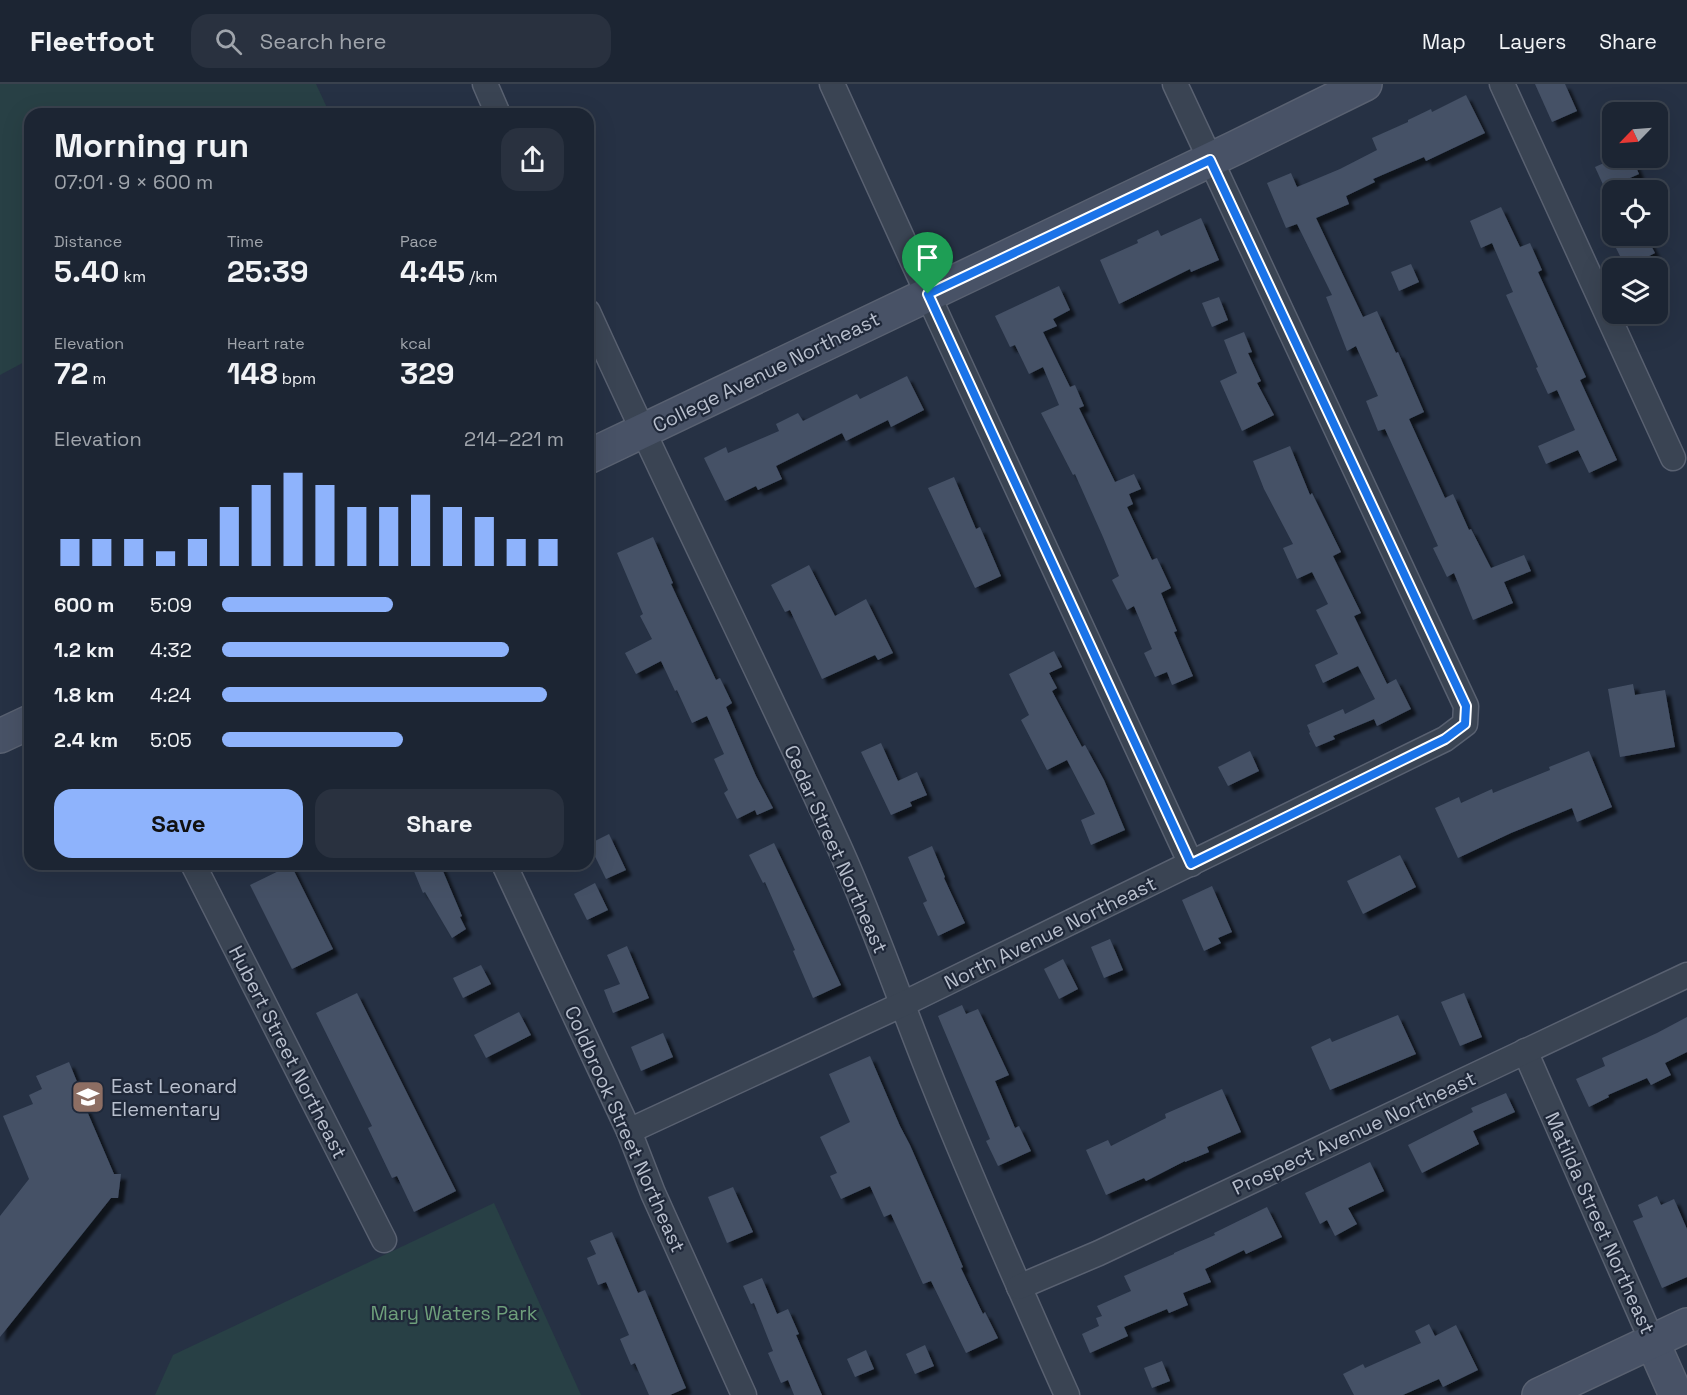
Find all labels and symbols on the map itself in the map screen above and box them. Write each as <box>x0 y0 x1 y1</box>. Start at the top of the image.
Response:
north arrow <box>1602 102 1668 168</box>
pin <box>902 232 953 294</box>
street label: College Avenue Northeast <box>648 306 884 438</box>
street label: Cedar Street Northeast <box>778 741 894 957</box>
street label: North Avenue Northeast <box>940 870 1160 996</box>
street label: Hubert Street Northeast <box>223 941 353 1163</box>
street label: Coldbrook Street Northeast <box>559 1002 691 1256</box>
street label: Prospect Avenue Northeast <box>1228 1065 1480 1201</box>
place label: East Leonard Elementary <box>111 1073 237 1122</box>
school or university icon: East Leonard Elementary <box>70 1079 106 1115</box>
street label: Matilda Street Northeast <box>1539 1108 1661 1338</box>
park label: Mary Waters Park <box>370 1300 538 1326</box>

